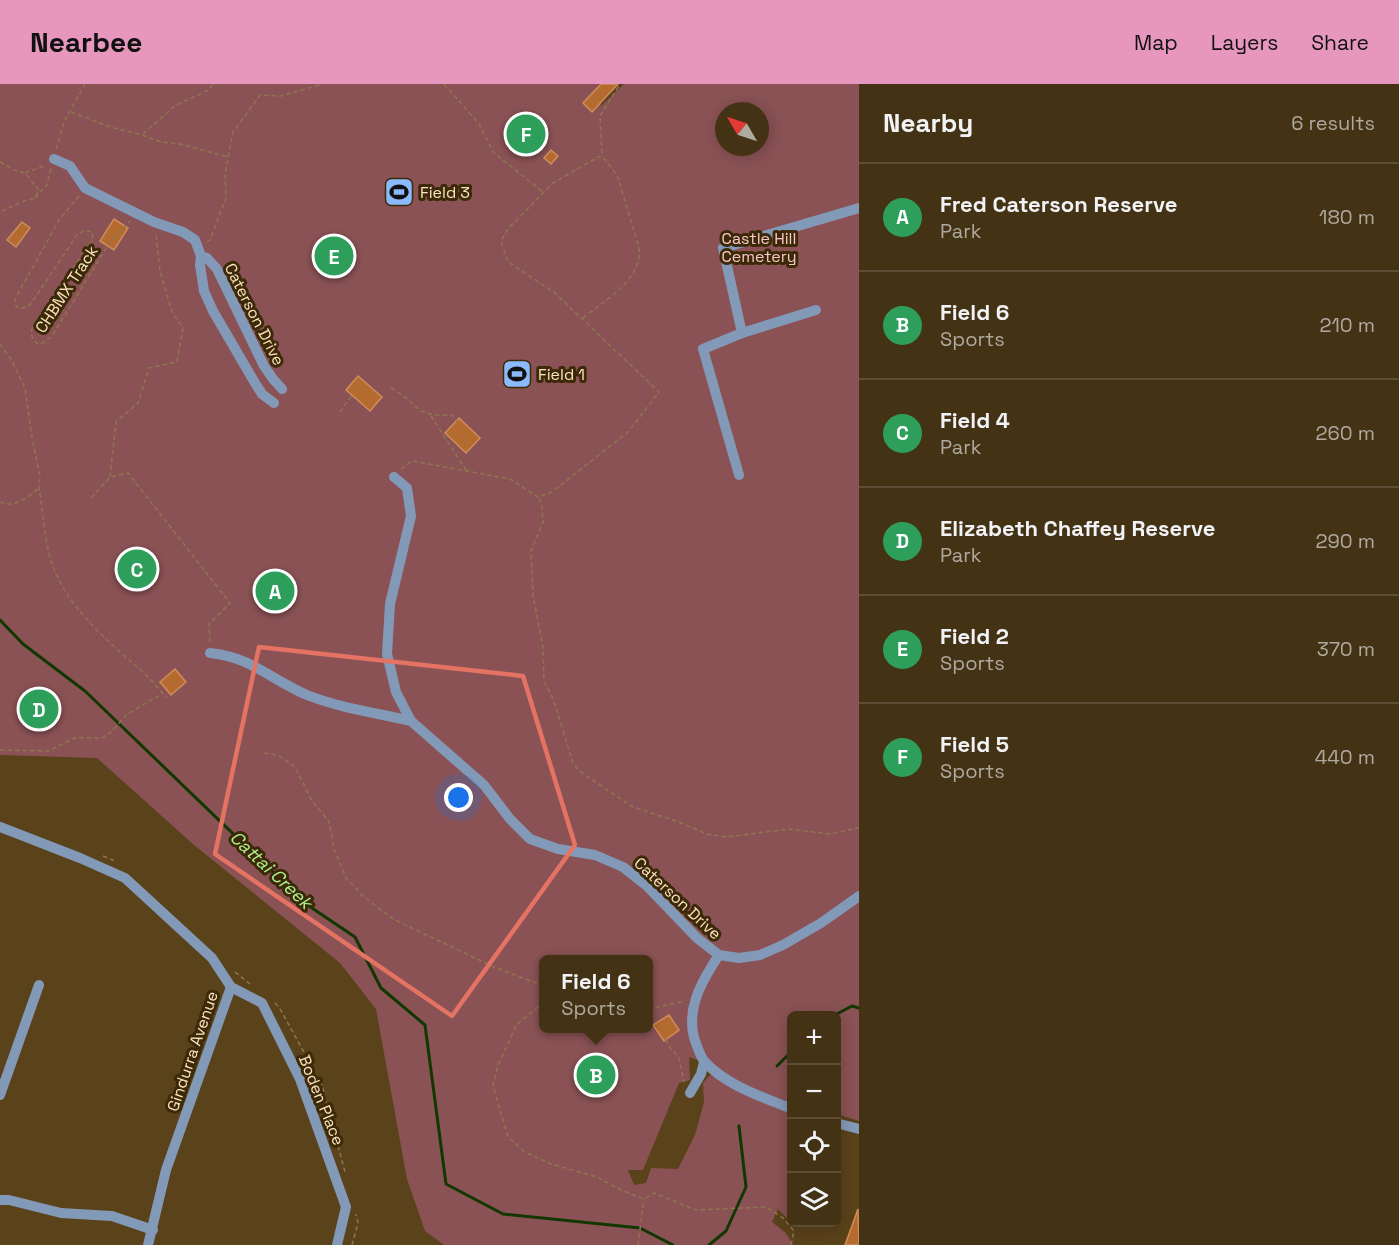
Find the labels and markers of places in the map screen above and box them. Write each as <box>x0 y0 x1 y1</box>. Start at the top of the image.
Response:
pin: F <box>506 112 546 156</box>
sports icon: Field 3 <box>383 176 415 208</box>
place label: Field 3 <box>420 182 470 203</box>
pin: E <box>314 234 354 279</box>
sports icon: Field 1 <box>501 358 533 390</box>
place label: Field 1 <box>538 364 585 385</box>
pin: C <box>118 546 156 592</box>
pin: A <box>256 568 294 614</box>
pin: D <box>20 686 58 732</box>
pin: B <box>576 1052 616 1098</box>

